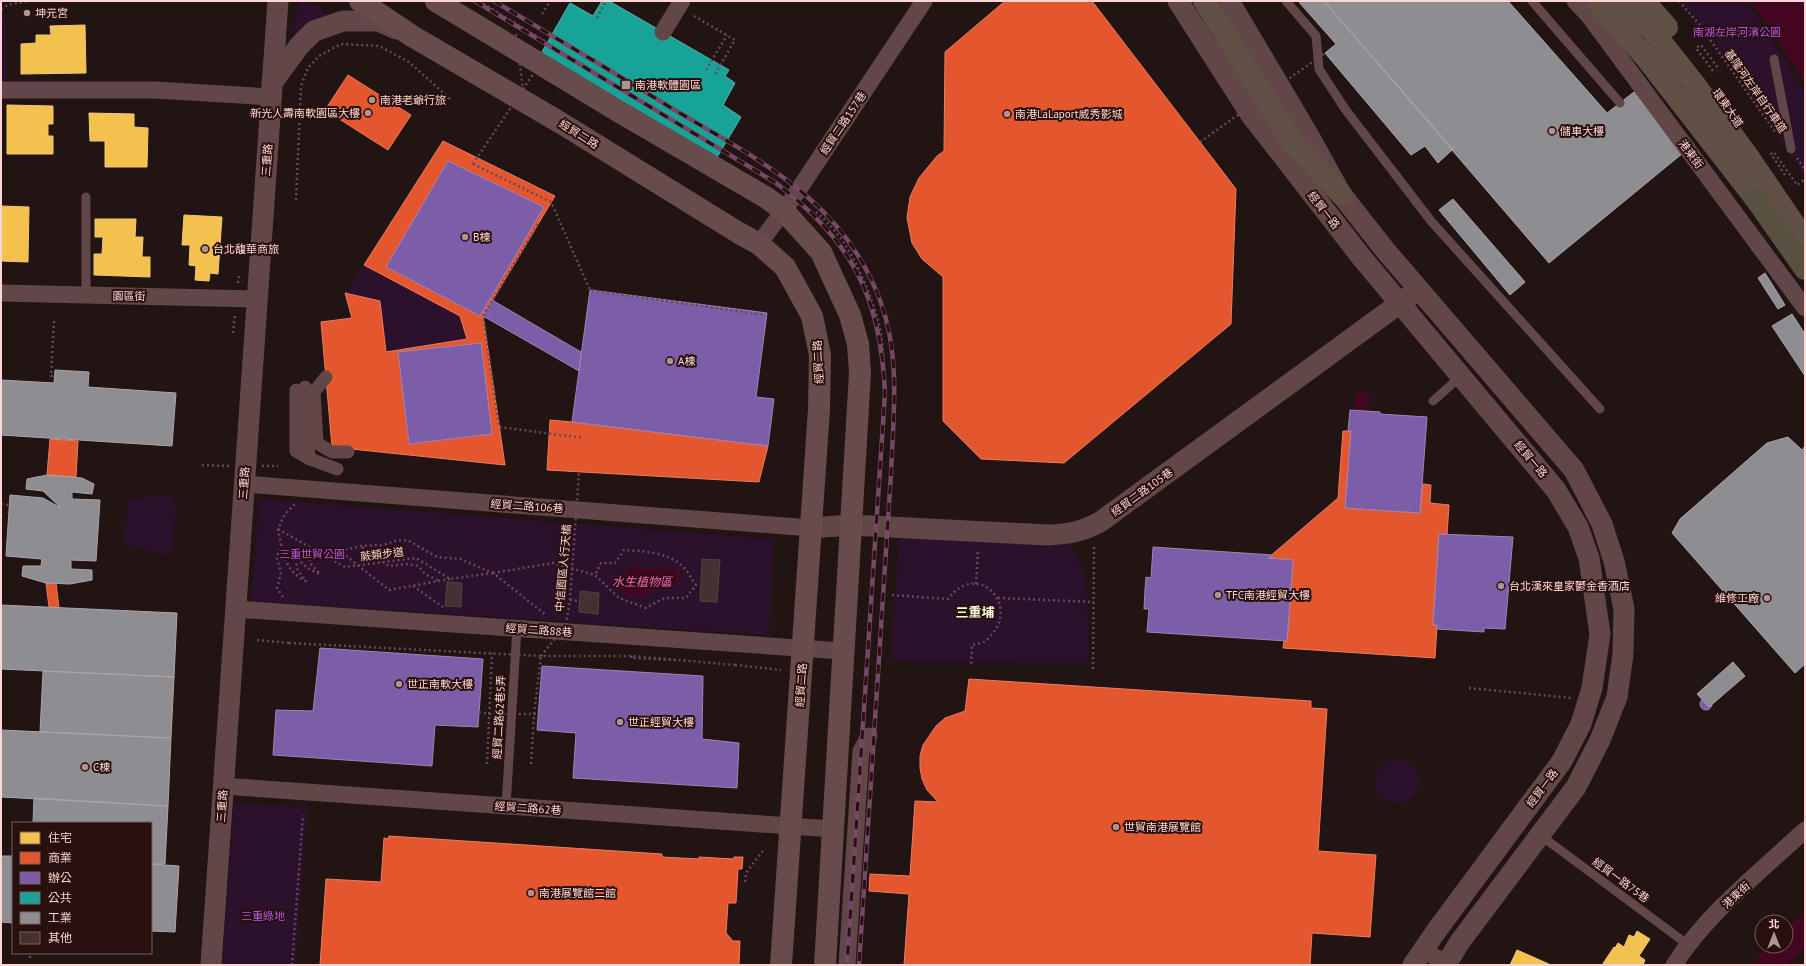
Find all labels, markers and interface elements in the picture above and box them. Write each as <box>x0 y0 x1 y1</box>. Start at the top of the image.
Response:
place label: 坤元宮 <box>35 6 68 20</box>
marker: 坤元宮 <box>22 8 32 18</box>
park label: 南湖左岸河濱公園 <box>1693 25 1781 39</box>
street label: 基隆河左岸自行車道 <box>1722 46 1790 136</box>
place label: 南港軟體園區 <box>635 78 701 92</box>
marker: 南港軟體園區 <box>620 79 632 91</box>
street label: 環東大道 <box>1710 86 1746 130</box>
street label: 經貿二路157巷 <box>817 89 869 157</box>
place label: 南港老爺行旅 <box>380 93 446 107</box>
marker: 南港老爺行旅 <box>367 95 377 105</box>
place label: 新光人壽南軟園區大樓 <box>250 106 360 120</box>
place label: 南港LaLaport威秀影城 <box>1015 107 1123 121</box>
marker: 新光人壽南軟園區大樓 <box>363 108 373 118</box>
marker: 南港LaLaport威秀影城 <box>1002 109 1012 119</box>
street label: 經貿二路 <box>557 116 601 152</box>
place label: 儲車大樓 <box>1560 124 1604 138</box>
marker: 儲車大樓 <box>1547 126 1557 136</box>
street label: 港東街 <box>1675 137 1707 171</box>
street label: 三重路 <box>259 143 275 177</box>
street label: 經貿一路 <box>1305 188 1343 232</box>
place label: B棟 <box>473 230 490 244</box>
marker: B棟 <box>460 232 470 242</box>
place label: 台北馥華商旅 <box>213 242 279 256</box>
marker: 台北馥華商旅 <box>200 244 210 254</box>
street label: 園區街 <box>112 289 146 303</box>
street label: 經貿二路 <box>810 340 826 384</box>
place label: A棟 <box>678 354 695 368</box>
marker: A棟 <box>665 356 675 366</box>
street label: 經貿一路 <box>1511 438 1551 480</box>
street label: 經貿二路105巷 <box>1108 465 1176 519</box>
street label: 三重路 <box>236 466 252 500</box>
street label: 經貿二路106巷 <box>490 496 564 516</box>
street label: 中信園區人行天橋 <box>552 524 574 612</box>
street label: 蕨類步道 <box>359 544 405 564</box>
park label: 三重世貿公園 <box>279 547 345 561</box>
water label: 水生植物區 <box>612 574 674 589</box>
place label: 台北漢來皇家鬱金香酒店 <box>1509 579 1630 593</box>
marker: 台北漢來皇家鬱金香酒店 <box>1496 581 1506 591</box>
place label: TFC南港經貿大樓 <box>1226 588 1310 602</box>
marker: TFC南港經貿大樓 <box>1213 590 1223 600</box>
place label: 維修工廠 <box>1715 591 1759 605</box>
marker: 維修工廠 <box>1762 593 1772 603</box>
district label: 三重埔 <box>955 604 995 621</box>
street label: 經貿二路88巷 <box>505 621 573 639</box>
street label: 經貿二路 <box>792 663 810 707</box>
street label: 經貿二路62巷5弄 <box>490 675 508 759</box>
place label: 世正南軟大樓 <box>407 677 473 691</box>
marker: 世正南軟大樓 <box>394 679 404 689</box>
place label: 世正經貿大樓 <box>628 715 694 729</box>
marker: 世正經貿大樓 <box>615 717 625 727</box>
place label: C棟 <box>93 760 110 774</box>
marker: C棟 <box>80 762 90 772</box>
street label: 經貿一路 <box>1523 766 1561 810</box>
street label: 三重路 <box>214 789 230 823</box>
street label: 經貿二路62巷 <box>494 799 562 817</box>
place label: 世貿南港展覽館 <box>1124 820 1201 834</box>
legend <box>12 822 152 954</box>
marker: 世貿南港展覽館 <box>1111 822 1121 832</box>
text: 住宅 <box>48 830 72 845</box>
text: 商業 <box>48 850 72 865</box>
street label: 經貿一路75巷 <box>1590 855 1652 905</box>
text: 辦公 <box>48 870 72 885</box>
street label: 港東街 <box>1719 879 1753 911</box>
place label: 南港展覽館二館 <box>539 886 616 900</box>
marker: 南港展覽館二館 <box>526 888 536 898</box>
text: 公共 <box>48 890 72 905</box>
park label: 三重綠地 <box>241 909 285 923</box>
text: 工業 <box>48 910 72 925</box>
north arrow <box>1754 914 1794 954</box>
text: 北 <box>1769 917 1780 931</box>
text: 其他 <box>48 930 72 945</box>

